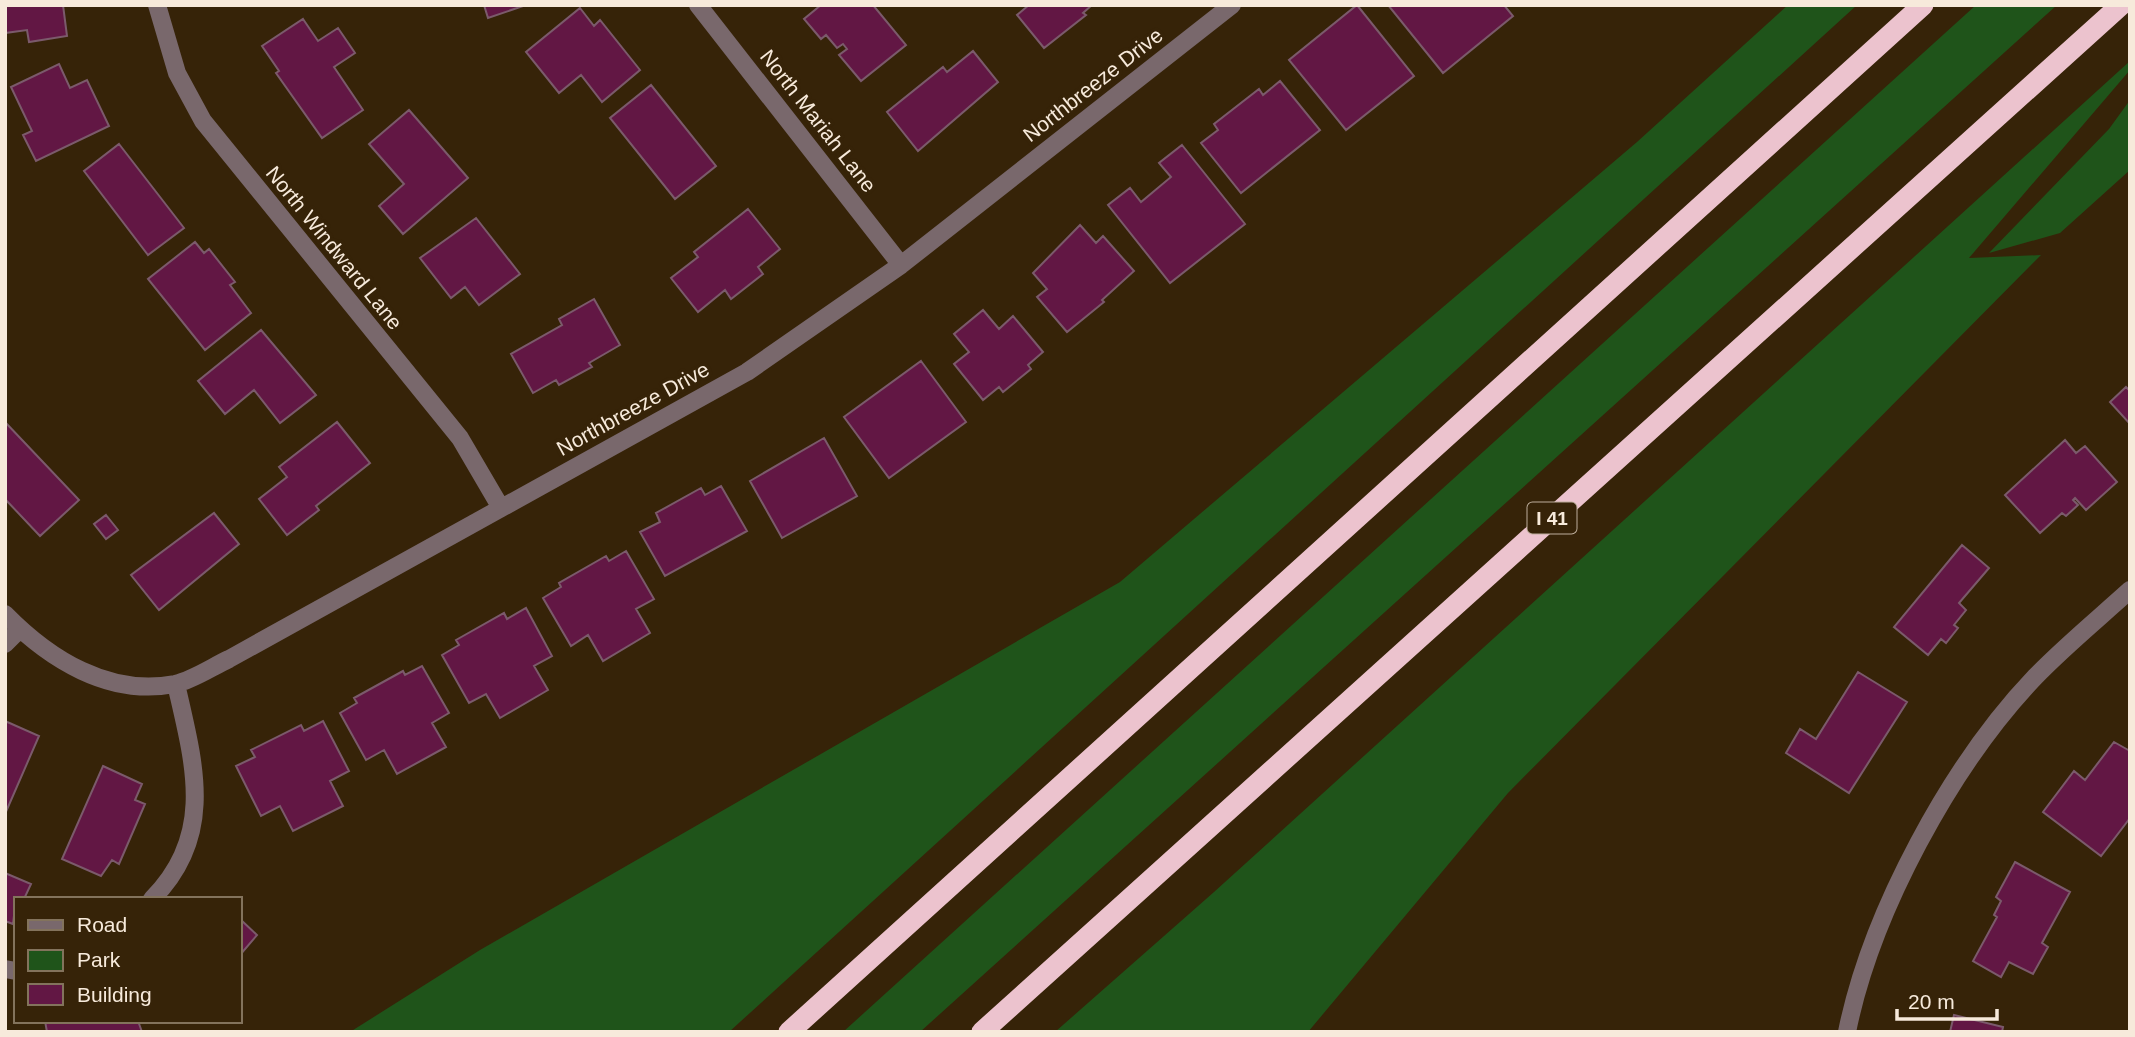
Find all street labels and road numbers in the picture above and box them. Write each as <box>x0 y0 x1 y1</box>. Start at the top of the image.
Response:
street label: Northbreeze Drive <box>1018 23 1167 146</box>
street label: North Mariah Lane <box>756 45 881 196</box>
street label: North Windward Lane <box>262 162 407 334</box>
street label: Northbreeze Drive <box>553 357 713 460</box>
road number: I 41 <box>1528 503 1576 534</box>

